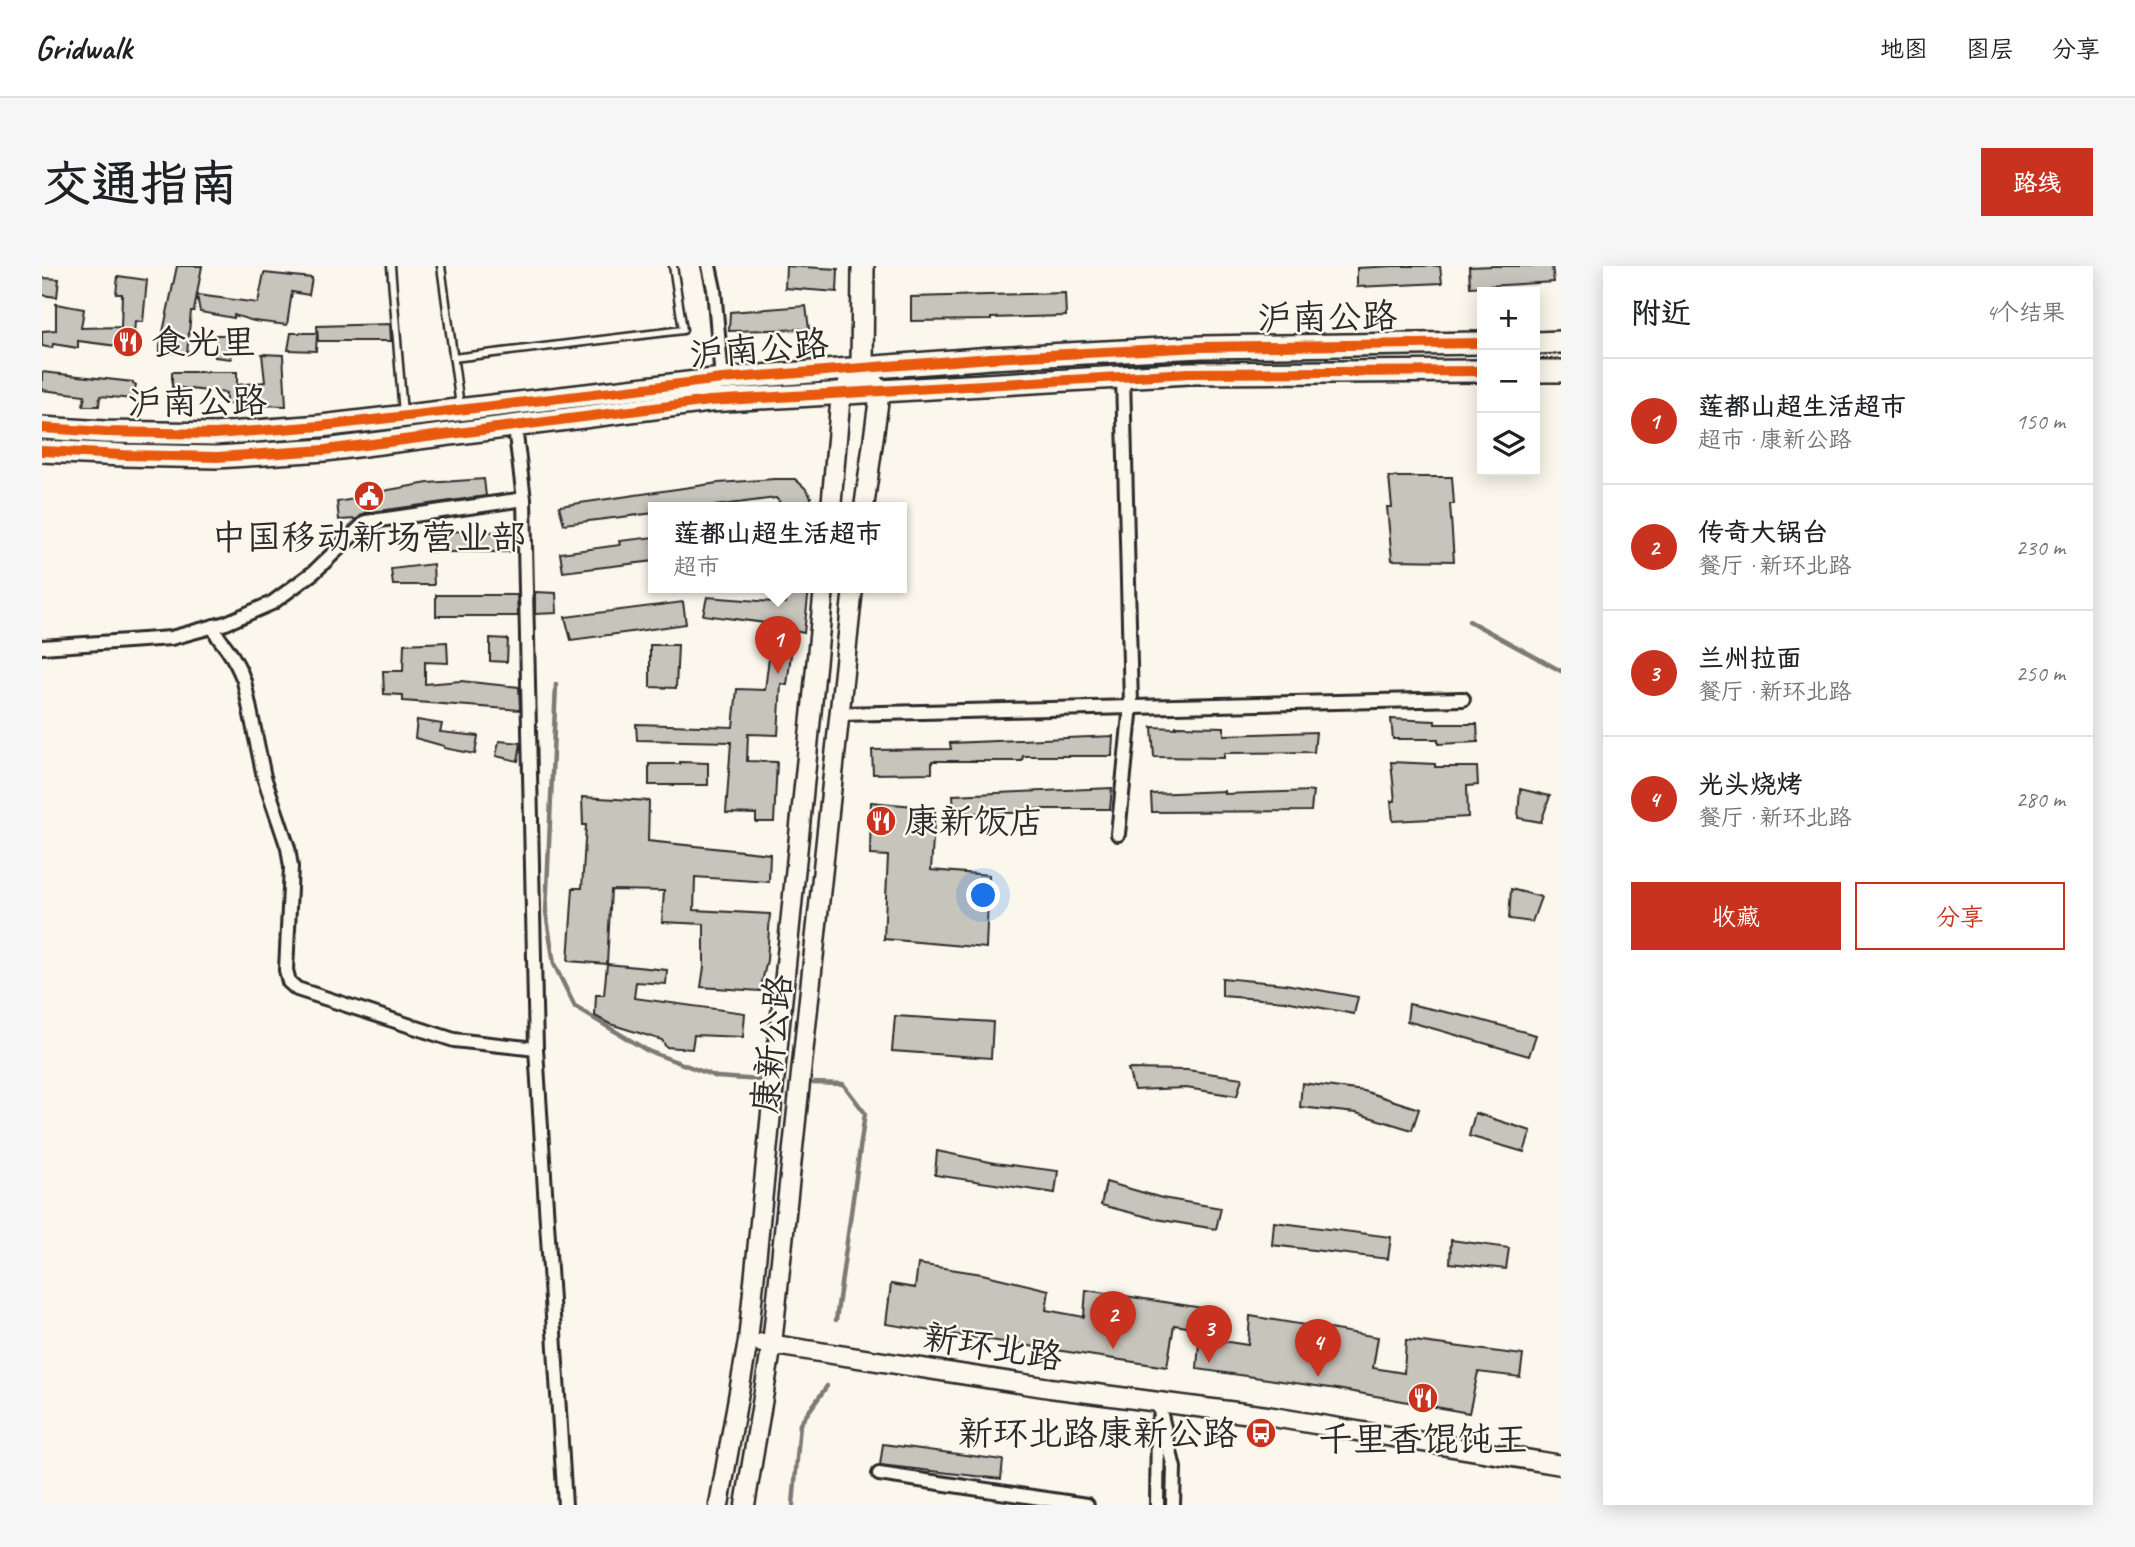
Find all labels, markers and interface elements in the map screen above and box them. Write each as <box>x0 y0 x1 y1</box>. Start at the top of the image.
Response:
text: Gridwalk <box>35 27 132 69</box>
text: 地图 <box>1880 34 1928 64</box>
text: 图层 <box>1966 34 2014 64</box>
text: 分享 <box>2052 34 2100 64</box>
button: 路线 <box>1981 148 2093 216</box>
text: 交通指南 <box>42 153 238 215</box>
map controls <box>1477 287 1540 476</box>
button: + <box>1477 287 1540 350</box>
street label: 沪南公路 <box>1257 293 1397 341</box>
text: 附近 <box>1631 294 1691 332</box>
text: 4个结果 <box>1986 298 2065 327</box>
place label: 食光里 <box>151 320 256 365</box>
street label: 沪南公路 <box>687 320 831 378</box>
restaurant icon: 食光里 <box>111 325 145 359</box>
button: − <box>1477 350 1540 413</box>
street label: 沪南公路 <box>127 378 267 426</box>
text: 莲都山超生活超市 <box>1698 390 1906 423</box>
text: 1 <box>1649 407 1659 436</box>
text: 150 m <box>2016 407 2065 436</box>
button: layers <box>1477 413 1540 476</box>
text: 超市 · 康新公路 <box>1698 425 1851 454</box>
public building icon: 中国移动新场营业部 <box>352 479 386 513</box>
popup <box>648 502 907 593</box>
place label: 中国移动新场营业部 <box>211 515 527 560</box>
text: 传奇大锅台 <box>1698 516 1828 549</box>
text: 莲都山超生活超市 <box>673 517 882 550</box>
text: 2 <box>1649 533 1659 562</box>
text: 230 m <box>2016 533 2065 562</box>
text: 餐厅 · 新环北路 <box>1698 551 1851 580</box>
text: 超市 <box>673 552 719 581</box>
pin: 1 <box>755 616 801 674</box>
text: 兰州拉面 <box>1698 642 1802 675</box>
text: 3 <box>1649 659 1659 688</box>
text: 250 m <box>2016 659 2065 688</box>
text: 餐厅 · 新环北路 <box>1698 677 1851 706</box>
text: 光头烧烤 <box>1698 768 1802 801</box>
text: 4 <box>1649 785 1659 814</box>
text: 280 m <box>2016 785 2065 814</box>
place label: 康新饭店 <box>904 799 1044 844</box>
text: 餐厅 · 新环北路 <box>1698 803 1851 832</box>
restaurant icon: 康新饭店 <box>864 804 898 838</box>
your location <box>966 878 1000 912</box>
button: 收藏 <box>1631 882 1841 950</box>
button: 分享 <box>1855 882 2065 950</box>
street label: 康新公路 <box>742 972 802 1116</box>
pin: 2 <box>1090 1291 1136 1349</box>
pin: 3 <box>1186 1305 1232 1363</box>
street label: 新环北路 <box>920 1314 1066 1380</box>
pin: 4 <box>1295 1319 1341 1377</box>
restaurant icon: 千里香馄饨王 <box>1406 1381 1440 1415</box>
place label: 新环北路康新公路 <box>958 1411 1238 1456</box>
bus stop icon: 新环北路康新公路 <box>1244 1416 1278 1450</box>
place label: 千里香馄饨王 <box>1318 1417 1528 1462</box>

